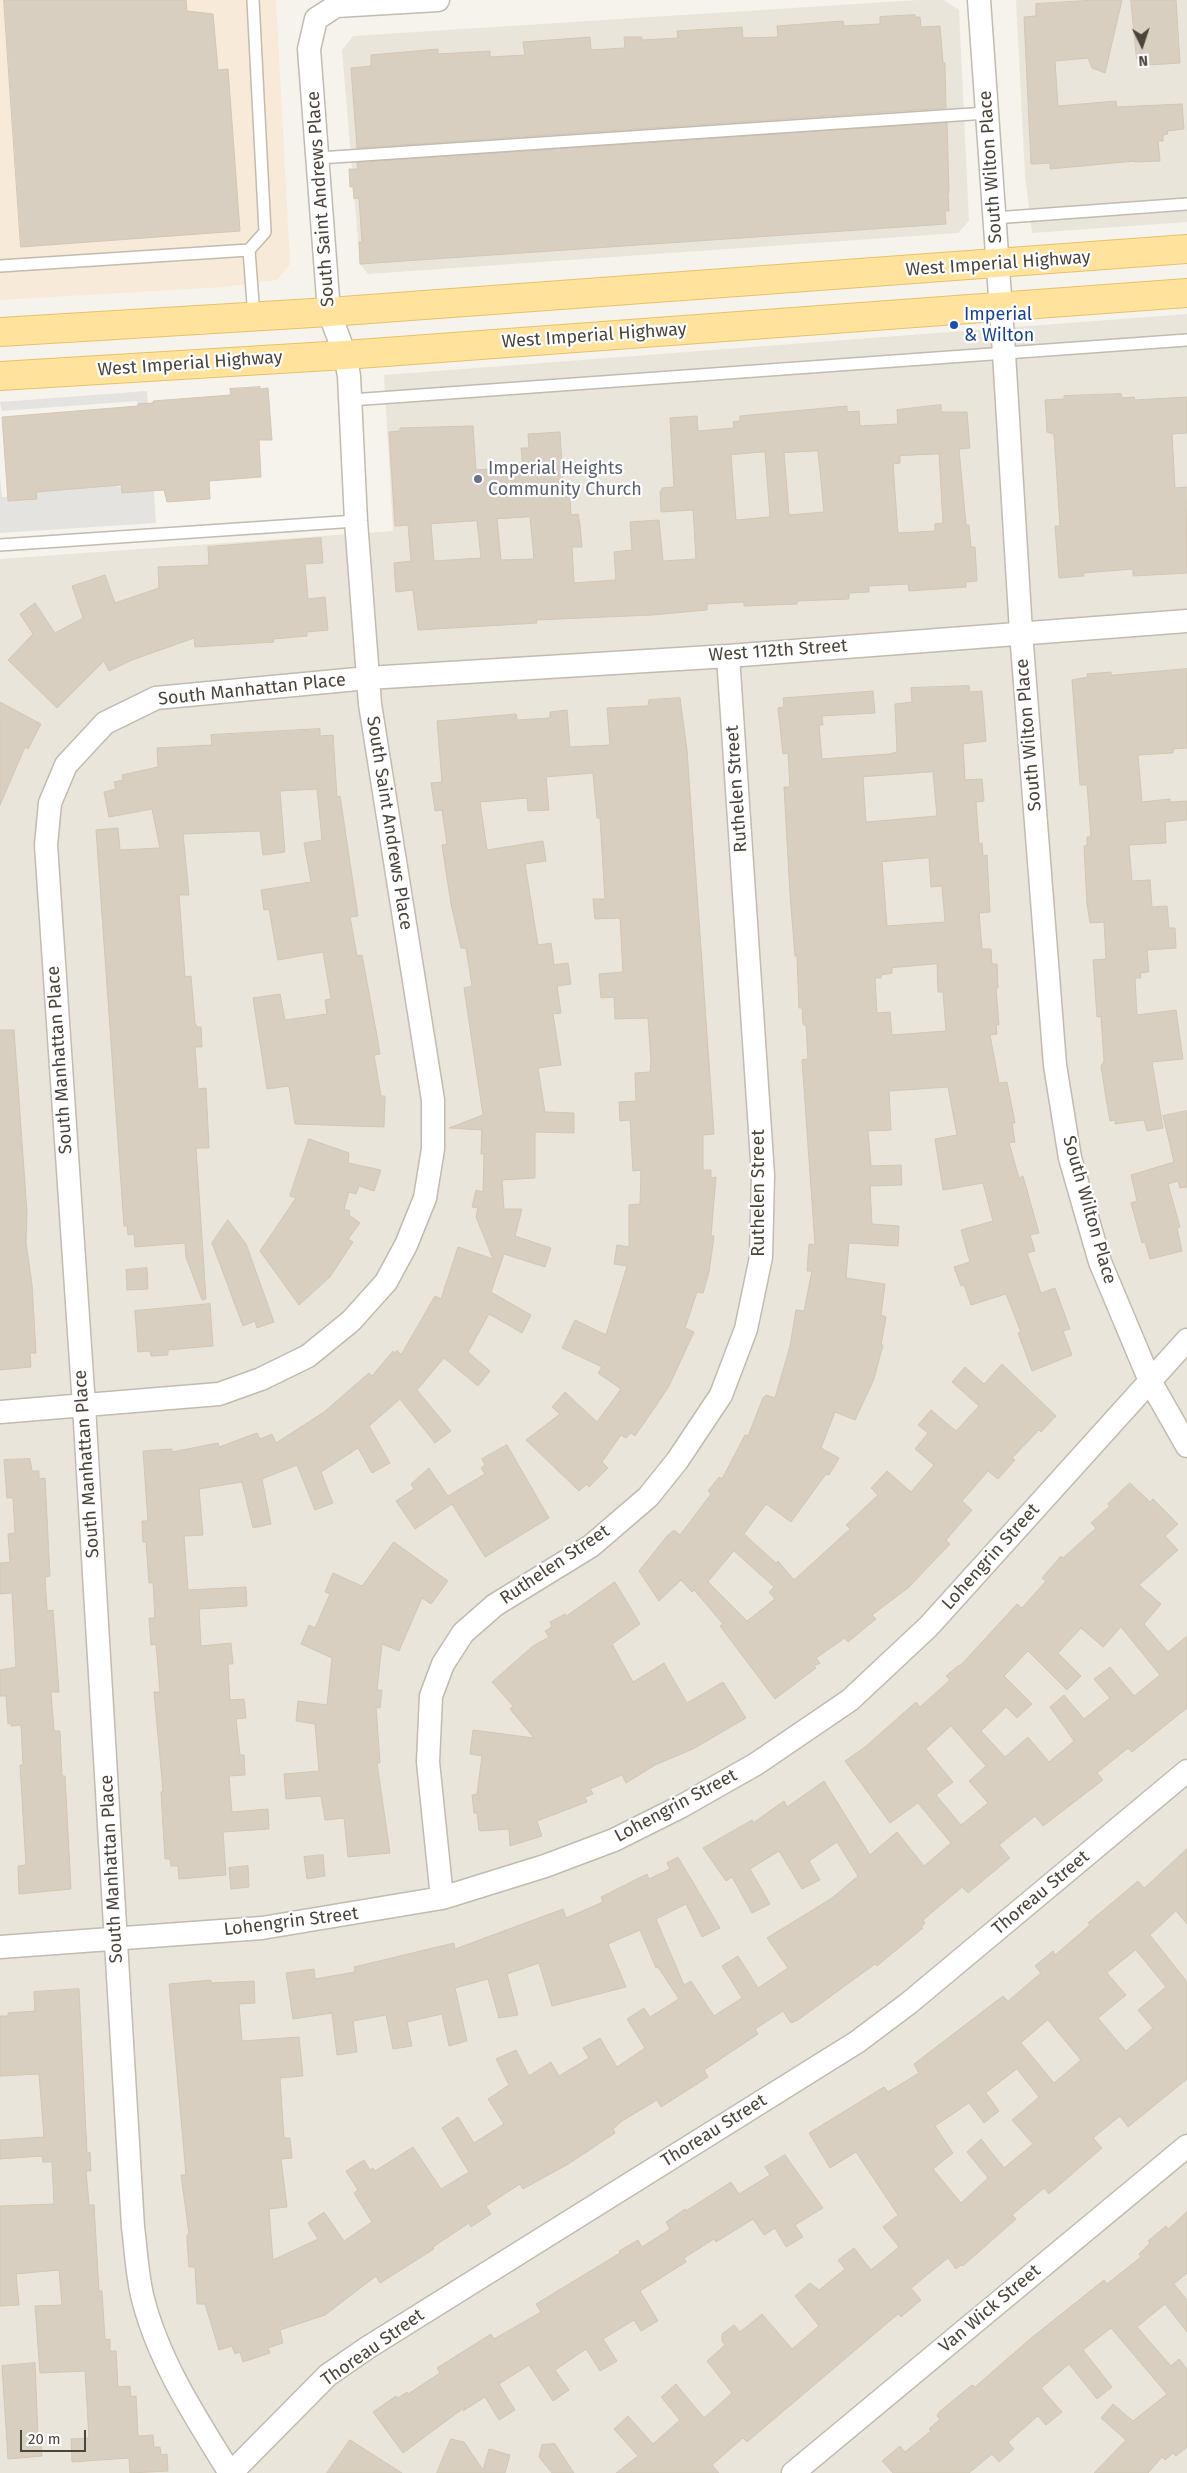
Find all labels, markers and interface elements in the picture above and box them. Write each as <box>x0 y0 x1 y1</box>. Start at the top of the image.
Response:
north arrow <box>1117 20 1167 70</box>
text: N <box>1138 52 1148 69</box>
street label: South Saint Andrews Place <box>303 90 339 308</box>
street label: South Wilton Place <box>975 90 1007 244</box>
street label: West Imperial Highway <box>905 247 1091 281</box>
place label: Imperial & Wilton <box>964 304 1034 346</box>
street label: West Imperial Highway <box>501 319 687 353</box>
marker: Imperial & Wilton <box>948 319 960 331</box>
street label: West Imperial Highway <box>97 347 283 381</box>
place label: Imperial Heights Community Church <box>488 458 642 500</box>
marker: Imperial Heights Community Church <box>472 473 484 485</box>
street label: West 112th Street <box>708 635 848 667</box>
street label: South Wilton Place <box>1012 658 1046 812</box>
street label: South Manhattan Place <box>157 669 347 711</box>
street label: South Saint Andrews Place <box>361 714 417 932</box>
street label: Ruthelen Street <box>722 725 752 853</box>
street label: South Manhattan Place <box>43 965 77 1155</box>
street label: Ruthelen Street <box>748 1129 770 1257</box>
street label: South Wilton Place <box>1058 1133 1120 1287</box>
street label: South Manhattan Place <box>70 1369 104 1559</box>
street label: Lohengrin Street <box>938 1499 1044 1615</box>
street label: Ruthelen Street <box>496 1520 614 1610</box>
street label: Lohengrin Street <box>611 1765 741 1847</box>
street label: South Manhattan Place <box>96 1774 128 1964</box>
street label: Thoreau Street <box>988 1846 1094 1940</box>
street label: Lohengrin Street <box>222 1903 360 1941</box>
street label: Thoreau Street <box>657 2090 771 2172</box>
street label: Van Wick Street <box>935 2260 1045 2358</box>
street label: Thoreau Street <box>318 2305 428 2391</box>
scale bar <box>22 2420 89 2452</box>
text: 20 m <box>28 2430 61 2448</box>

